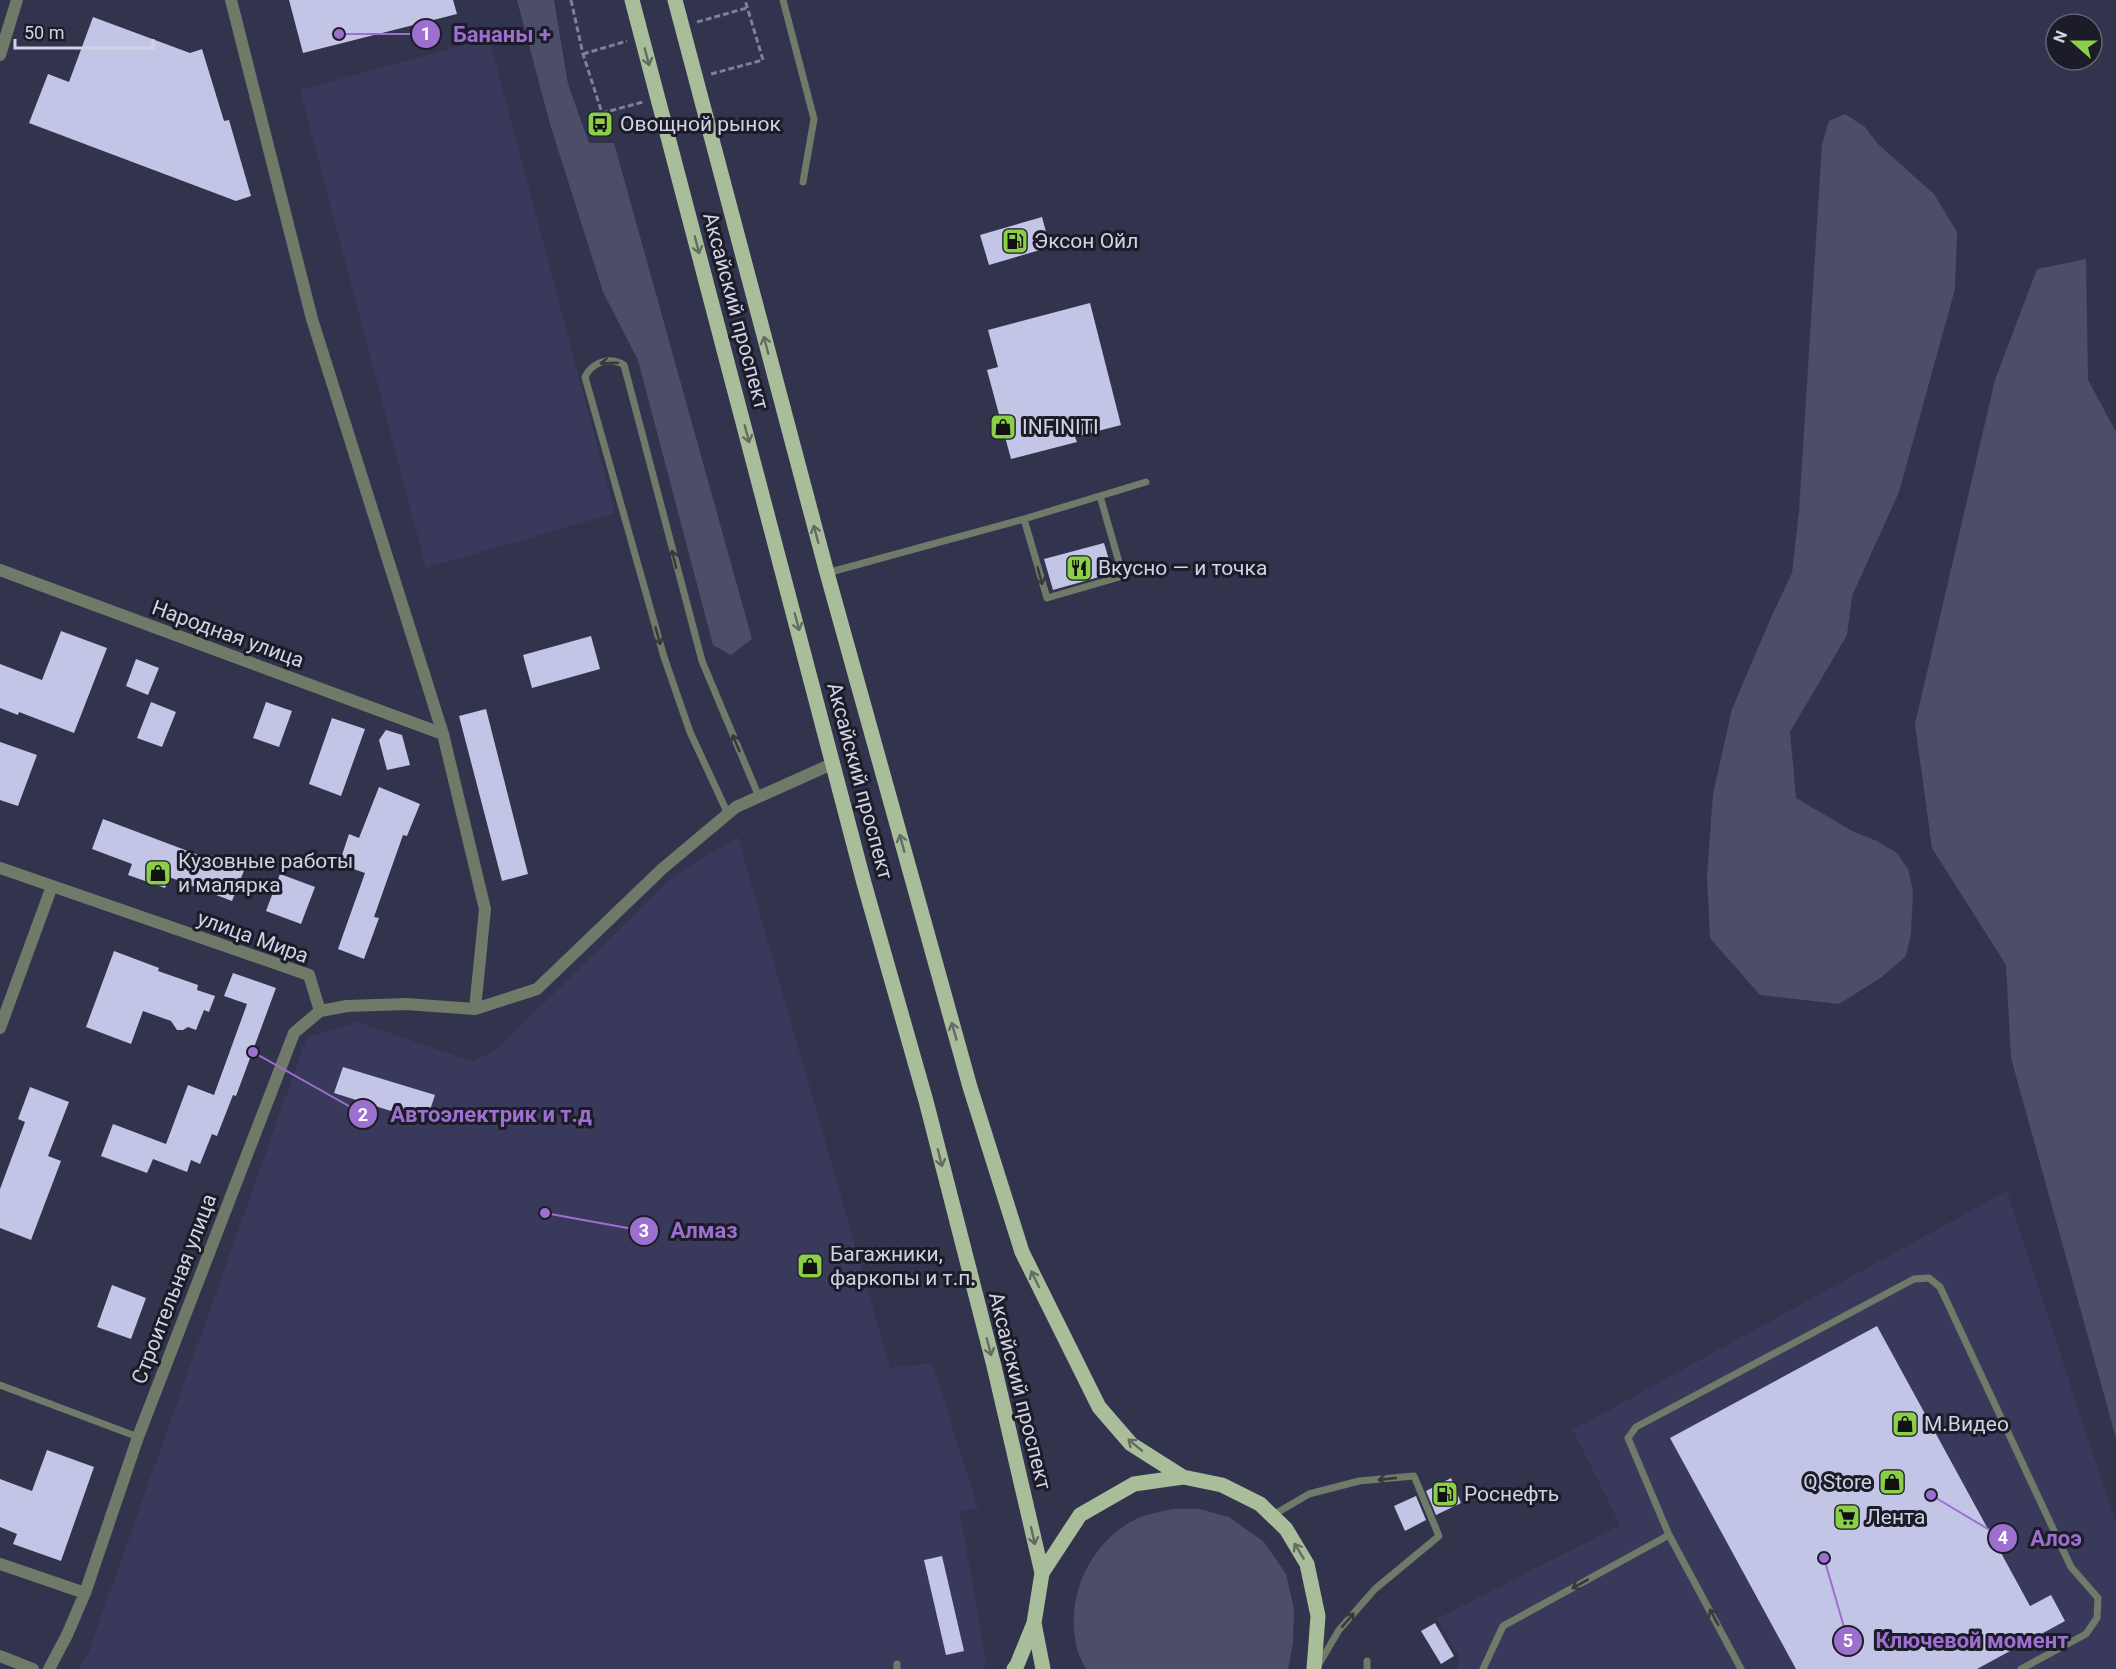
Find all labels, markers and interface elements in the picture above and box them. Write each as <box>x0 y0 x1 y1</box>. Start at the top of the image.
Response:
scale bar <box>15 12 153 50</box>
north arrow <box>2044 12 2104 72</box>
callout: Бананы + <box>411 14 563 54</box>
text: 50 m <box>24 22 64 43</box>
text: Бананы + <box>453 22 551 47</box>
text: 1 <box>421 23 431 44</box>
text: N <box>2050 28 2071 45</box>
one-way arrow <box>642 47 654 66</box>
bus stop icon: Овощной рынок <box>585 109 615 139</box>
place label: Овощной рынок <box>620 112 781 136</box>
street label: Аксайский проспект <box>698 210 774 412</box>
fuel station icon: Эксон Ойл <box>1000 226 1030 256</box>
place label: Эксон Ойл <box>1034 229 1138 253</box>
one-way arrow <box>692 235 703 254</box>
one-way arrow <box>760 336 772 355</box>
one-way arrow <box>600 357 619 368</box>
shop icon: INFINITI <box>988 412 1018 442</box>
place label: INFINITI <box>1022 415 1099 439</box>
one-way arrow <box>742 424 753 443</box>
one-way arrow <box>810 525 822 544</box>
one-way arrow <box>668 549 679 568</box>
restaurant icon: Вкусно — и точка <box>1064 553 1094 583</box>
place label: Вкусно — и точка <box>1098 556 1267 580</box>
one-way arrow <box>1035 566 1046 585</box>
street label: Народная улица <box>149 595 307 673</box>
one-way arrow <box>791 612 803 631</box>
one-way arrow <box>652 626 664 645</box>
street label: Аксайский проспект <box>822 680 898 882</box>
one-way arrow <box>730 734 741 753</box>
one-way arrow <box>895 834 907 853</box>
place label: Кузовные работы и малярка <box>178 849 353 897</box>
shop icon: Кузовные работы и малярка <box>143 858 173 888</box>
street label: улица Мира <box>194 906 312 968</box>
one-way arrow <box>948 1022 959 1041</box>
callout: Автоэлектрик и т.д <box>348 1094 604 1134</box>
text: Автоэлектрик и т.д <box>390 1102 592 1127</box>
text: 2 <box>358 1104 368 1125</box>
one-way arrow <box>935 1148 947 1167</box>
street label: Строительная улица <box>127 1191 221 1387</box>
callout: Алмаз <box>629 1211 750 1251</box>
text: Алмаз <box>670 1218 738 1243</box>
text: 3 <box>639 1220 649 1241</box>
place label: Багажники, фаркопы и т.п. <box>830 1242 976 1290</box>
shop icon: Багажники, фаркопы и т.п. <box>795 1251 825 1281</box>
one-way arrow <box>1029 1271 1040 1289</box>
street label: Аксайский проспект <box>984 1290 1056 1492</box>
one-way arrow <box>983 1337 995 1356</box>
shop icon: М.Видео <box>1890 1409 1920 1439</box>
place label: М.Видео <box>1924 1412 2009 1436</box>
one-way arrow <box>1127 1438 1143 1451</box>
shop icon: Q Store <box>1877 1467 1907 1497</box>
place label: Q Store <box>1803 1470 1872 1494</box>
one-way arrow <box>1378 1474 1398 1485</box>
fuel station icon: Роснефть <box>1430 1479 1460 1509</box>
place label: Роснефть <box>1464 1482 1559 1506</box>
supermarket icon: Лента <box>1832 1502 1862 1532</box>
place label: Лента <box>1866 1505 1925 1529</box>
callout: Алоэ <box>1988 1518 2093 1558</box>
text: Алоэ <box>2030 1526 2082 1551</box>
one-way arrow <box>1028 1527 1040 1546</box>
text: 4 <box>1998 1527 2008 1548</box>
one-way arrow <box>1293 1543 1305 1560</box>
one-way arrow <box>1572 1578 1589 1590</box>
one-way arrow <box>1708 1609 1719 1627</box>
one-way arrow <box>1341 1613 1355 1628</box>
callout: Ключевой момент <box>1833 1621 2080 1661</box>
text: Ключевой момент <box>1876 1628 2068 1653</box>
text: 5 <box>1843 1630 1853 1651</box>

